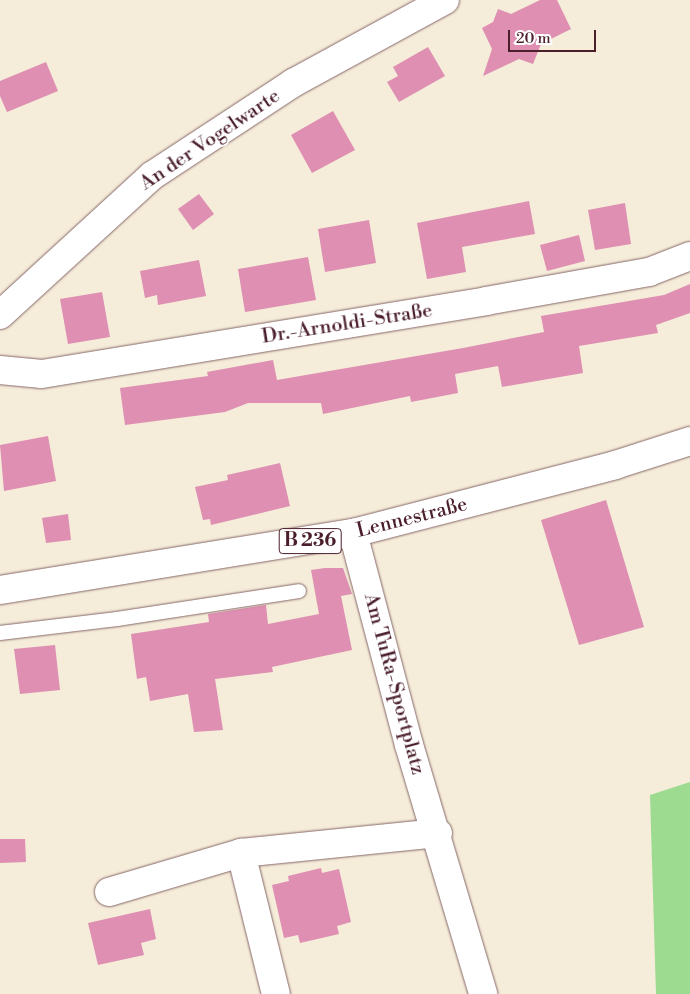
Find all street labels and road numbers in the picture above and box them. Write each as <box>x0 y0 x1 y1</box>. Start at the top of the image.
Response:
street label: An der Vogelwarte <box>135 84 285 196</box>
street label: Dr.-Arnoldi-Straße <box>260 299 434 349</box>
street label: Lennestraße <box>354 493 470 543</box>
road number: B 236 <box>278 524 342 558</box>
street label: Am TuRa-Sportplatz <box>358 591 430 777</box>

